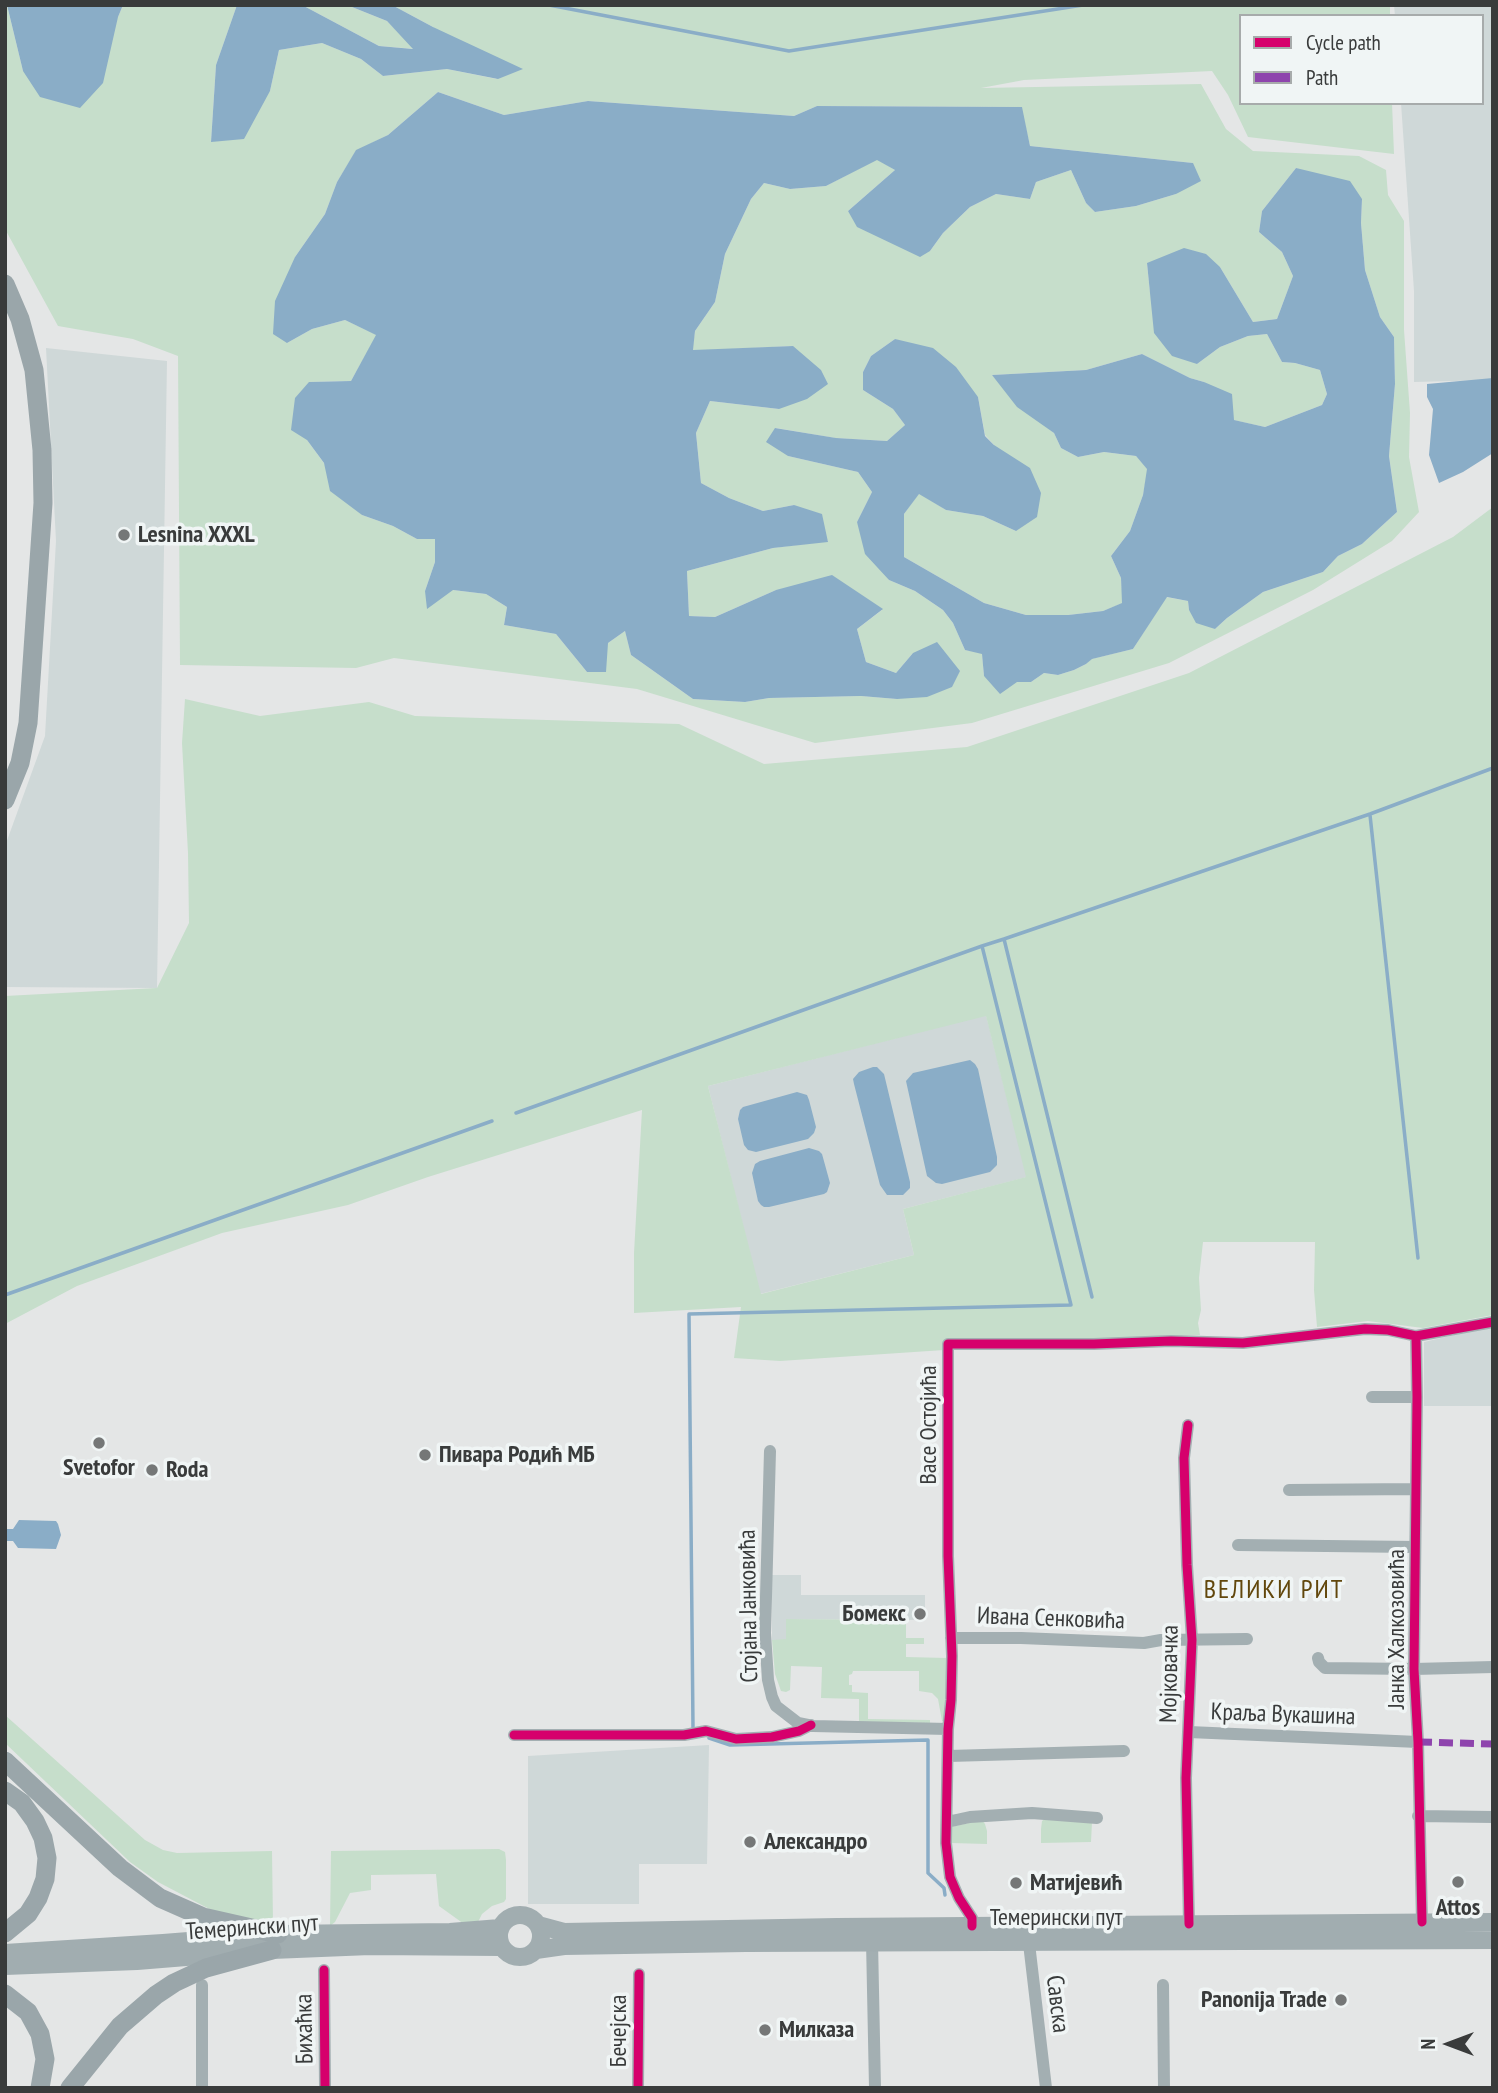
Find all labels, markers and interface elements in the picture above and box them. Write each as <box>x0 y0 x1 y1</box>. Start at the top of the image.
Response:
legend <box>1239 14 1484 105</box>
text: Cycle path <box>1306 29 1381 56</box>
text: Path <box>1306 64 1338 91</box>
place label: Lesnina XXXL <box>138 521 255 549</box>
marker: Lesnina XXXL <box>116 527 132 543</box>
street label: Васе Остојића <box>915 1365 943 1485</box>
marker: Svetofor <box>91 1435 107 1451</box>
place label: Пивара Родић МБ <box>439 1441 595 1469</box>
marker: Пивара Родић МБ <box>417 1447 433 1463</box>
place label: Svetofor <box>63 1454 135 1482</box>
place label: Roda <box>166 1456 208 1484</box>
marker: Roda <box>144 1462 160 1478</box>
street label: Стојана Јанковића <box>733 1529 765 1683</box>
street label: Јанка Халкозовића <box>1383 1549 1411 1709</box>
district label: ВЕЛИКИ РИТ <box>1205 1575 1343 1607</box>
place label: Бомекс <box>842 1600 906 1628</box>
street label: Ивана Сенковића <box>977 1602 1125 1636</box>
marker: Бомекс <box>912 1606 928 1622</box>
street label: Мојковачка <box>1155 1625 1185 1723</box>
street label: Краља Вукашина <box>1210 1698 1356 1732</box>
place label: Александро <box>764 1828 867 1856</box>
marker: Александро <box>742 1834 758 1850</box>
place label: Матијевић <box>1030 1869 1122 1897</box>
marker: Attos <box>1450 1874 1466 1890</box>
marker: Матијевић <box>1008 1875 1024 1891</box>
place label: Attos <box>1436 1894 1480 1922</box>
street label: Темерински пут <box>990 1904 1122 1932</box>
street label: Темерински пут <box>185 1909 319 1947</box>
street label: Савска <box>1039 1974 1075 2034</box>
place label: Panonija Trade <box>1201 1986 1327 2014</box>
marker: Panonija Trade <box>1333 1992 1349 2008</box>
street label: Бихаћка <box>290 1994 320 2064</box>
street label: Бечејска <box>605 1995 633 2067</box>
north arrow <box>1414 2009 1484 2079</box>
place label: Милказа <box>779 2016 854 2044</box>
marker: Милказа <box>757 2022 773 2038</box>
text: N <box>1416 2039 1440 2049</box>

